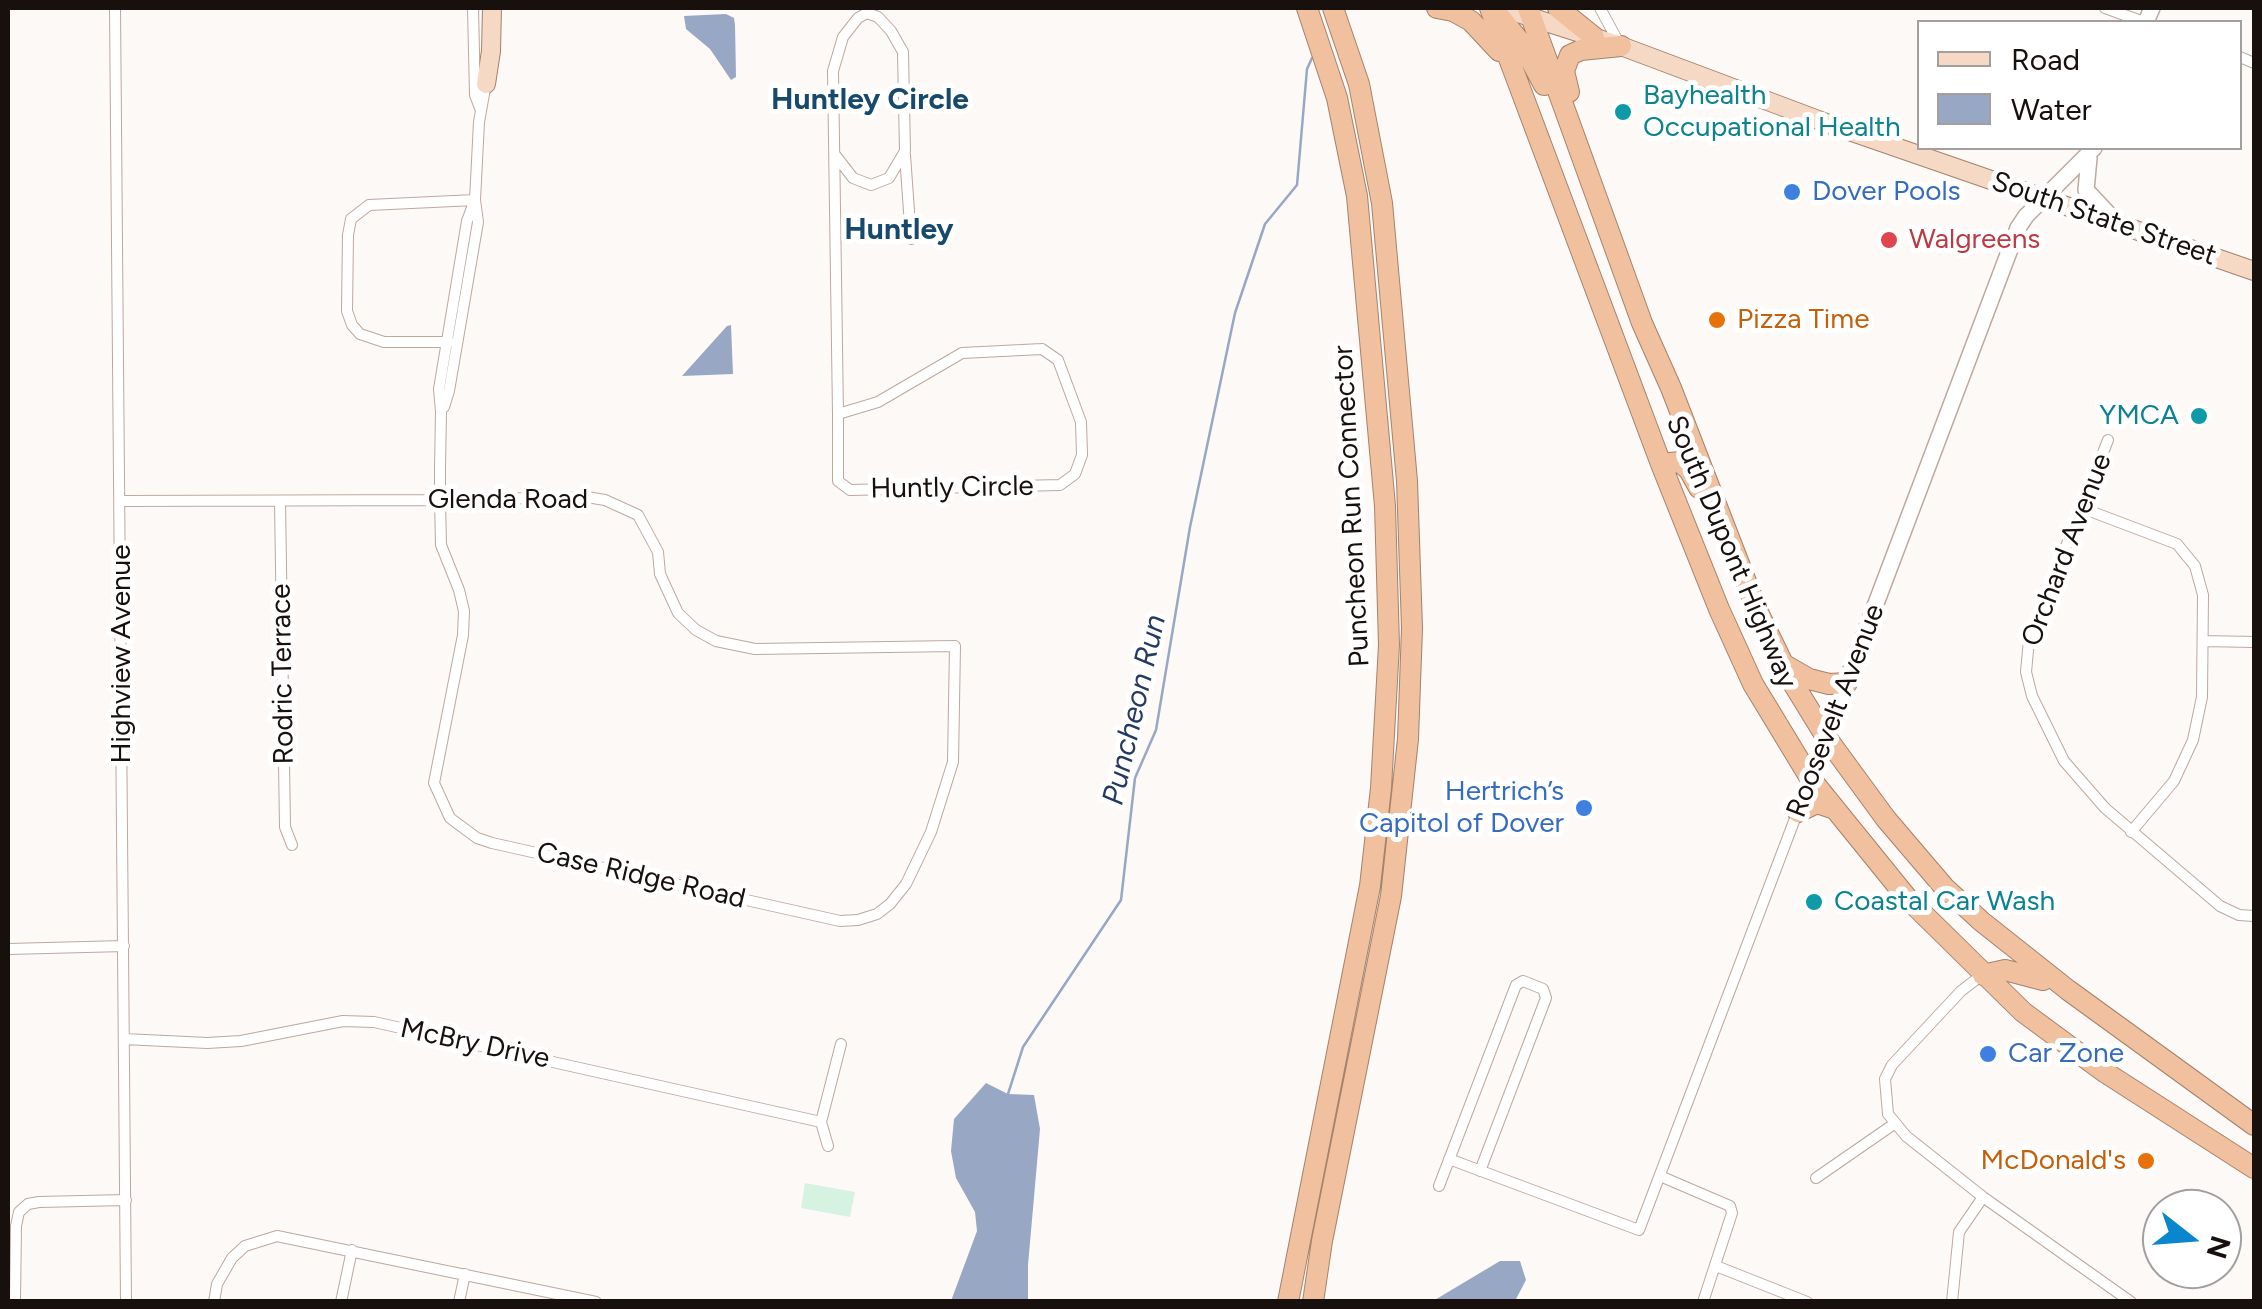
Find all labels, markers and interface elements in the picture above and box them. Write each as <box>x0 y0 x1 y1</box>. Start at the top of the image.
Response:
legend <box>1917 20 2242 150</box>
text: Road <box>2011 41 2080 78</box>
place label: Bayhealth Occupational Health <box>1643 79 1901 145</box>
district label: Huntley Circle <box>771 82 969 118</box>
text: Water <box>2011 91 2092 128</box>
marker: Bayhealth Occupational Health <box>1612 101 1634 123</box>
street label: South State Street <box>1987 165 2221 273</box>
place label: Dover Pools <box>1812 175 1961 209</box>
marker: Dover Pools <box>1781 181 1803 203</box>
district label: Huntley <box>844 212 954 248</box>
place label: Walgreens <box>1909 223 2040 257</box>
marker: Walgreens <box>1878 229 1900 251</box>
place label: Pizza Time <box>1737 303 1869 337</box>
marker: Pizza Time <box>1706 309 1728 331</box>
street label: Puncheon Run Connector <box>1327 344 1377 668</box>
place label: YMCA <box>2099 399 2179 433</box>
marker: YMCA <box>2188 405 2210 427</box>
street label: South Dupont Highway <box>1658 411 1804 693</box>
street label: Orchard Avenue <box>2015 449 2119 651</box>
street label: Huntly Circle <box>870 470 1034 506</box>
street label: Glenda Road <box>428 483 588 517</box>
street label: Highview Avenue <box>105 545 139 763</box>
street label: Rodric Terrace <box>265 583 301 765</box>
street label: Roosevelt Avenue <box>1780 600 1892 822</box>
water label: Puncheon Run <box>1096 611 1174 809</box>
place label: Hertrich’s Capitol of Dover <box>1359 775 1564 841</box>
marker: Hertrich’s Capitol of Dover <box>1573 797 1595 819</box>
street label: Case Ridge Road <box>533 836 749 916</box>
place label: Coastal Car Wash <box>1834 885 2055 919</box>
marker: Coastal Car Wash <box>1803 891 1825 913</box>
street label: McBry Drive <box>397 1012 553 1076</box>
place label: Car Zone <box>2008 1037 2124 1071</box>
marker: Car Zone <box>1977 1043 1999 1065</box>
place label: McDonald's <box>1981 1144 2126 1178</box>
marker: McDonald's <box>2135 1150 2157 1172</box>
north arrow <box>2142 1189 2242 1289</box>
text: N <box>2199 1232 2238 1263</box>

